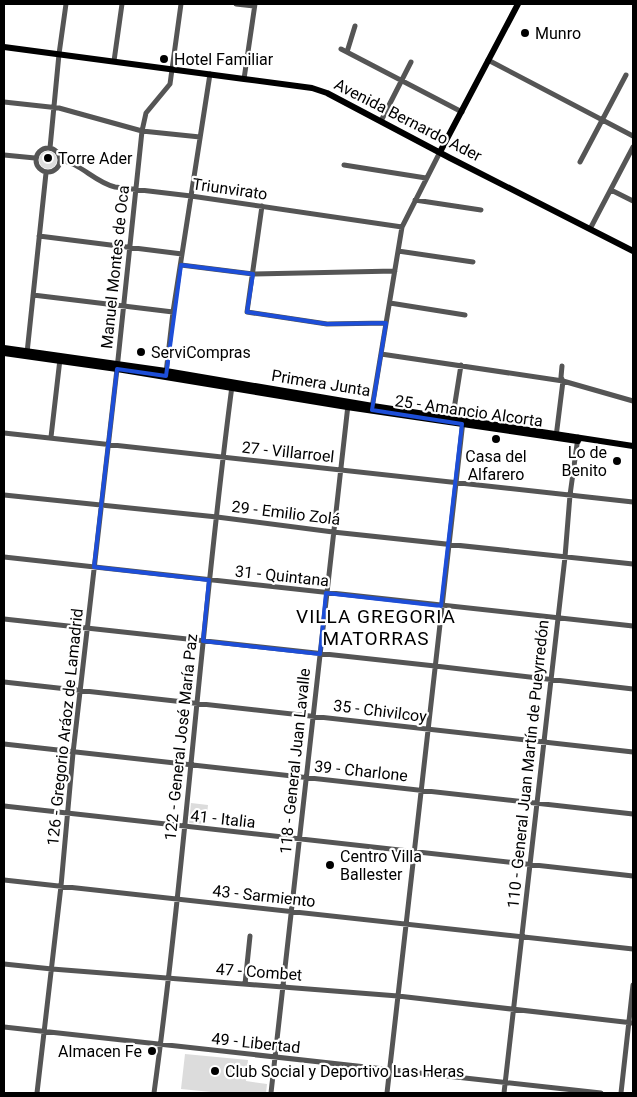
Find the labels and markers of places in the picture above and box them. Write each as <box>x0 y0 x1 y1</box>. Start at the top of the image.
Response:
place label: Munro <box>535 24 581 43</box>
marker: Munro <box>519 27 531 39</box>
place label: Hotel Familiar <box>174 50 274 69</box>
marker: Hotel Familiar <box>158 53 170 65</box>
place label: Torre Ader <box>58 149 133 168</box>
marker: Torre Ader <box>42 152 54 164</box>
place label: ServiCompras <box>151 343 251 362</box>
marker: ServiCompras <box>135 346 147 358</box>
marker: Casa del Alfarero <box>490 433 502 445</box>
place label: Lo de Benito <box>562 443 607 480</box>
place label: Casa del Alfarero <box>465 447 527 484</box>
marker: Lo de Benito <box>611 455 623 467</box>
place label: Centro Villa Ballester <box>340 847 422 884</box>
marker: Centro Villa Ballester <box>324 859 336 871</box>
place label: Almacen Fe <box>58 1042 142 1061</box>
marker: Almacen Fe <box>146 1045 158 1057</box>
place label: Club Social y Deportivo Las Heras <box>225 1062 464 1081</box>
marker: Club Social y Deportivo Las Heras <box>209 1065 221 1077</box>

